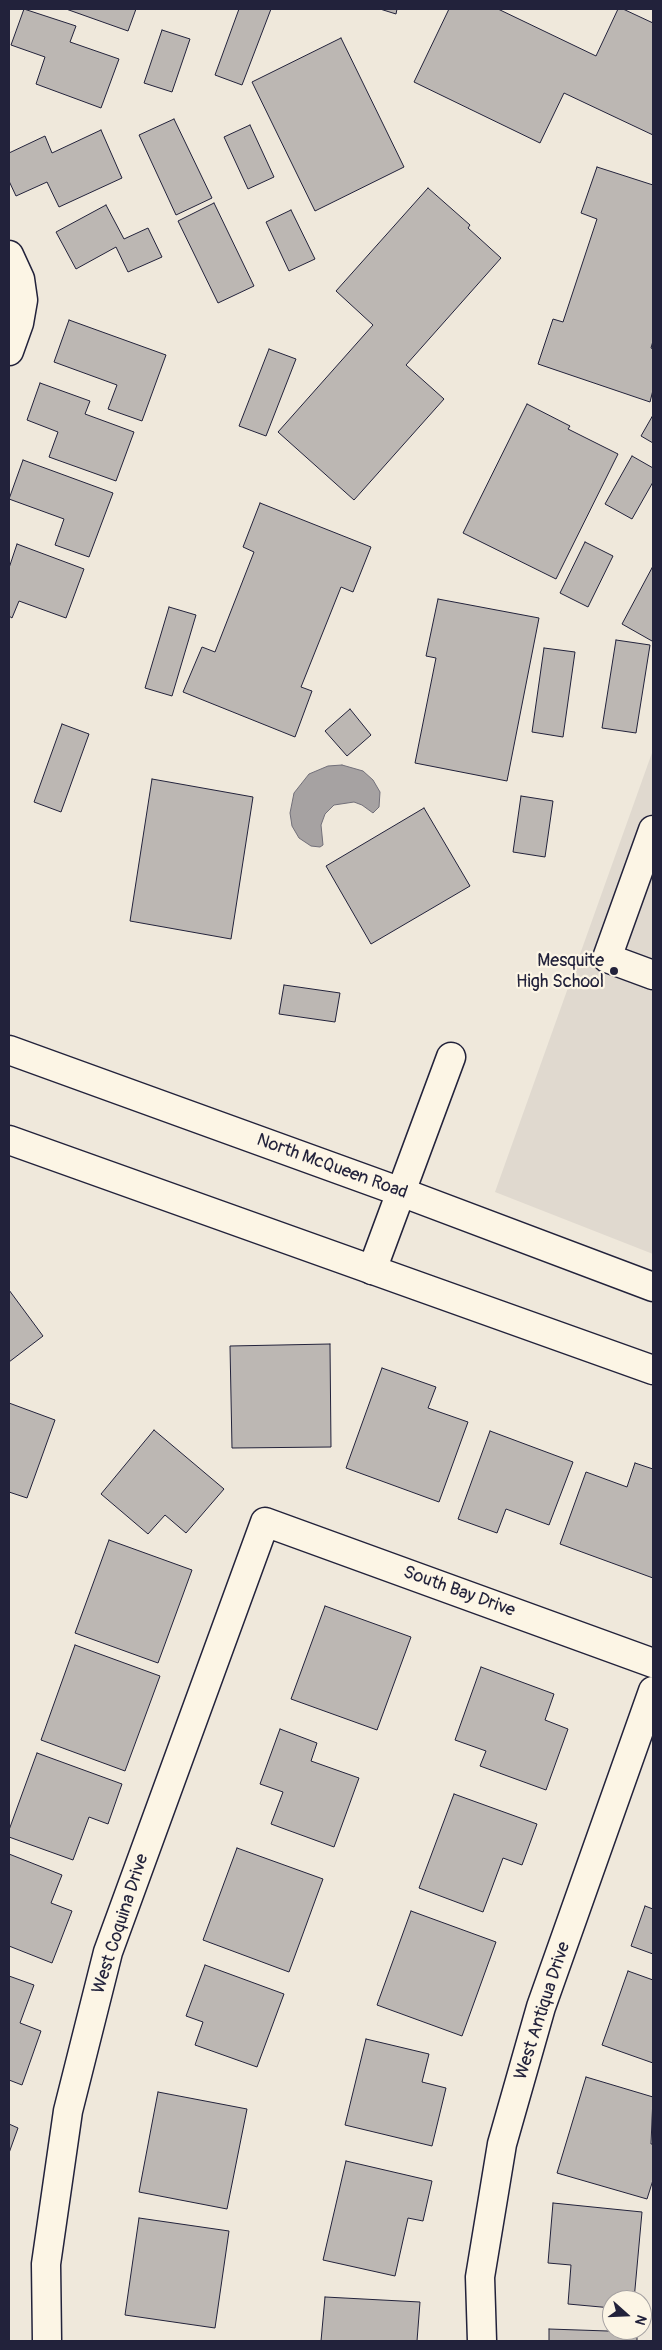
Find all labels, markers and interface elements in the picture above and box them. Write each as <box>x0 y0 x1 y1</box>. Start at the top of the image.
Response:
place label: Mesquite High School <box>516 950 604 992</box>
marker: Mesquite High School <box>608 965 620 977</box>
street label: North McQueen Road <box>254 1130 410 1204</box>
street label: South Bay Drive <box>400 1562 518 1622</box>
street label: West Coquina Drive <box>88 1851 154 1997</box>
street label: West Antiqua Drive <box>511 1939 575 2083</box>
north arrow <box>602 2290 652 2340</box>
text: N <box>631 2313 650 2327</box>

